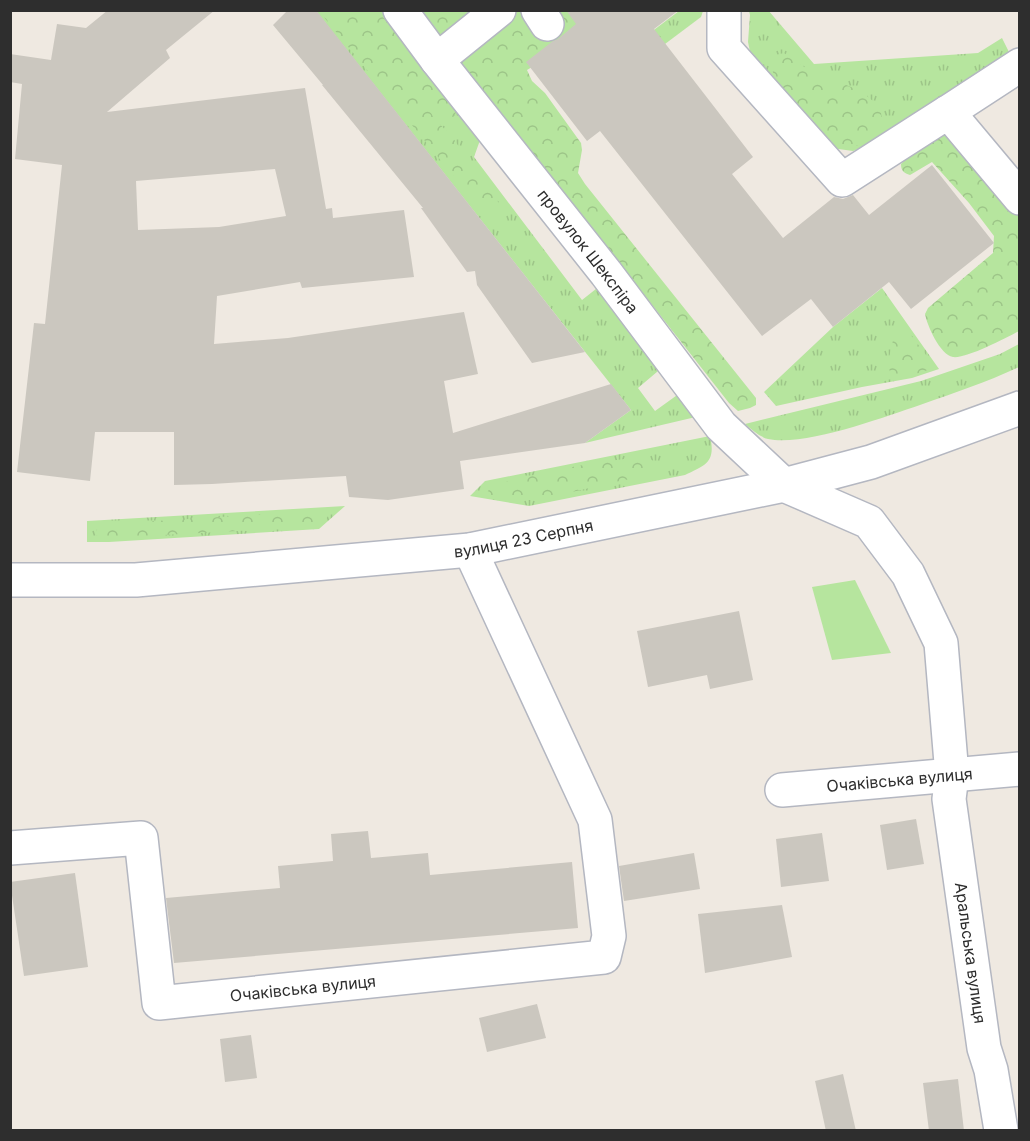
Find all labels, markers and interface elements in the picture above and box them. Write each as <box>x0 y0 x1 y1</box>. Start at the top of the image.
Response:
street label: провулок Шекспіра <box>533 185 643 317</box>
street label: вулиця 23 Серпня <box>453 515 595 561</box>
street label: Очаківська вулиця <box>826 763 973 796</box>
street label: Аральська вулиця <box>951 881 990 1025</box>
street label: Очаківська вулиця <box>229 971 377 1006</box>

